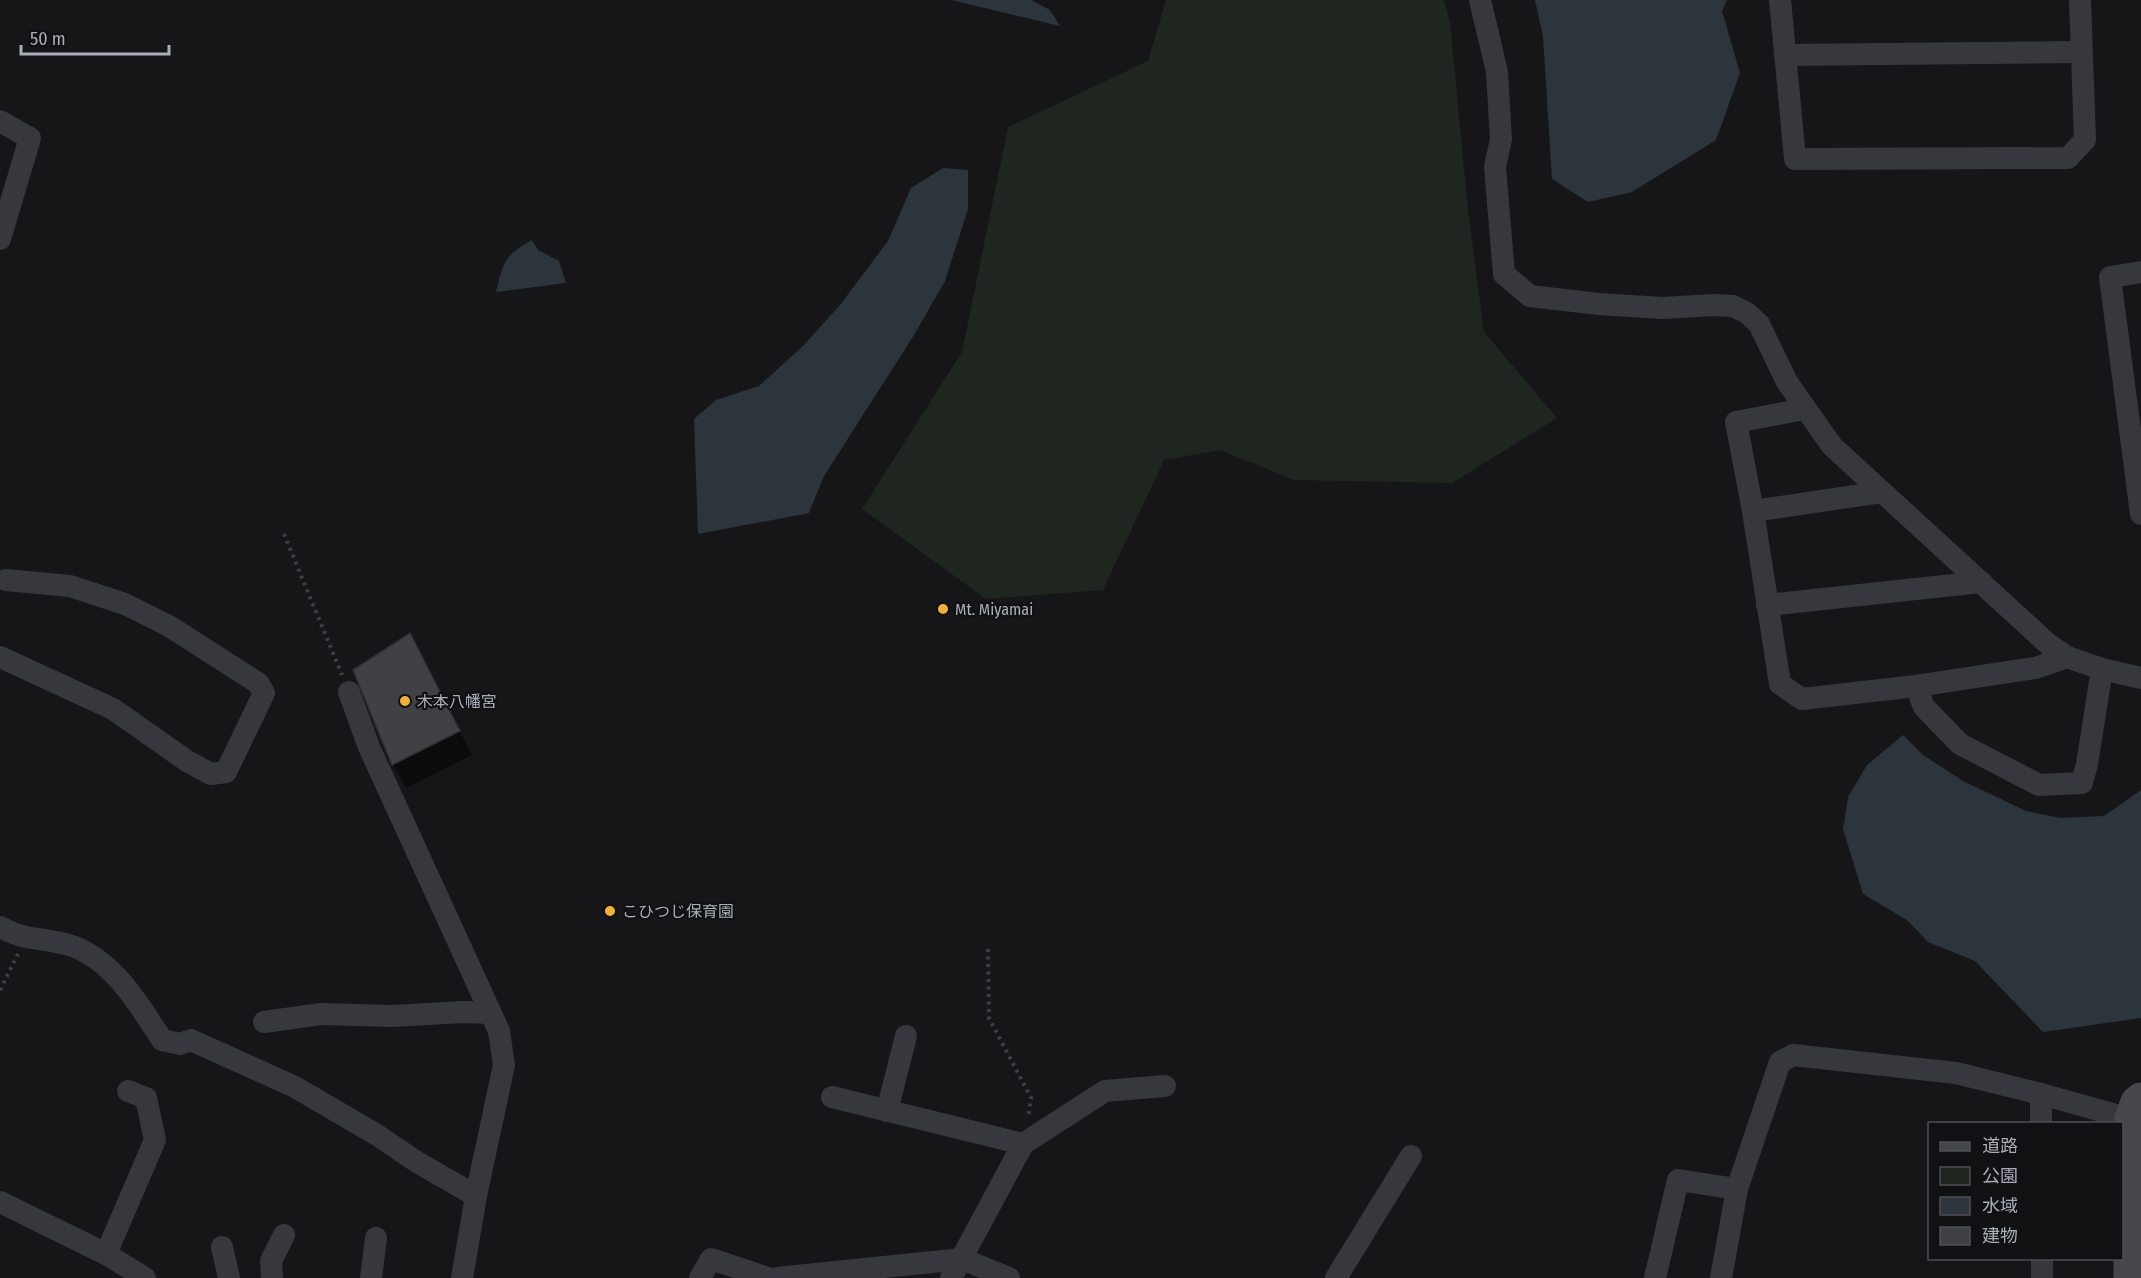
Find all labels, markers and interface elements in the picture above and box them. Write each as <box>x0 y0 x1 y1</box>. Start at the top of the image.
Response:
scale bar <box>21 18 170 56</box>
text: 50 m <box>30 28 66 50</box>
place label: Mt. Miyamai <box>955 600 1033 619</box>
marker: Mt. Miyamai <box>936 602 950 616</box>
place label: 木本八幡宮 <box>417 692 497 711</box>
marker: 木本八幡宮 <box>398 694 412 708</box>
place label: こひつじ保育園 <box>622 902 734 921</box>
marker: こひつじ保育園 <box>603 904 617 918</box>
legend <box>1928 1122 2123 1260</box>
text: 道路 <box>1982 1135 2018 1157</box>
text: 公園 <box>1982 1165 2018 1187</box>
text: 水域 <box>1982 1195 2018 1217</box>
text: 建物 <box>1982 1225 2018 1247</box>

